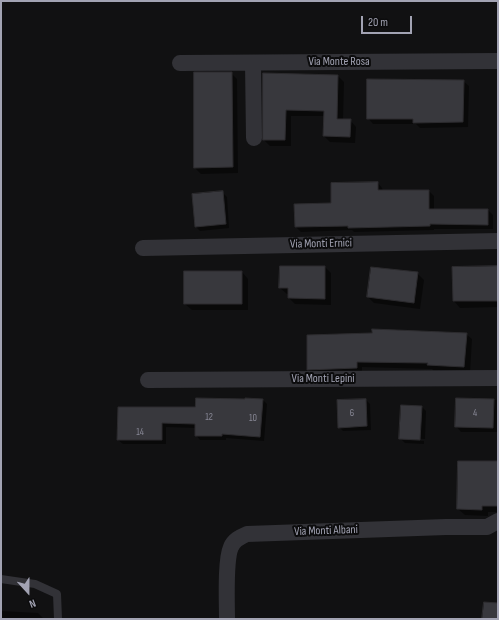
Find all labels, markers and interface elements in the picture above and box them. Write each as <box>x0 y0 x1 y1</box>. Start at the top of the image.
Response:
scale bar <box>363 8 414 34</box>
text: 20 m <box>368 15 388 30</box>
street label: Via Monte Rosa <box>308 55 370 69</box>
street label: Via Monti Ernici <box>290 236 352 252</box>
street label: Via Monti Lepini <box>292 372 354 386</box>
house number: 6 <box>350 407 354 419</box>
house number: 4 <box>473 407 477 419</box>
house number: 12 <box>205 411 213 423</box>
house number: 10 <box>249 412 257 424</box>
house number: 14 <box>136 426 144 438</box>
street label: Via Monti Albani <box>294 523 358 539</box>
north arrow <box>8 572 48 612</box>
text: N <box>27 597 38 611</box>

